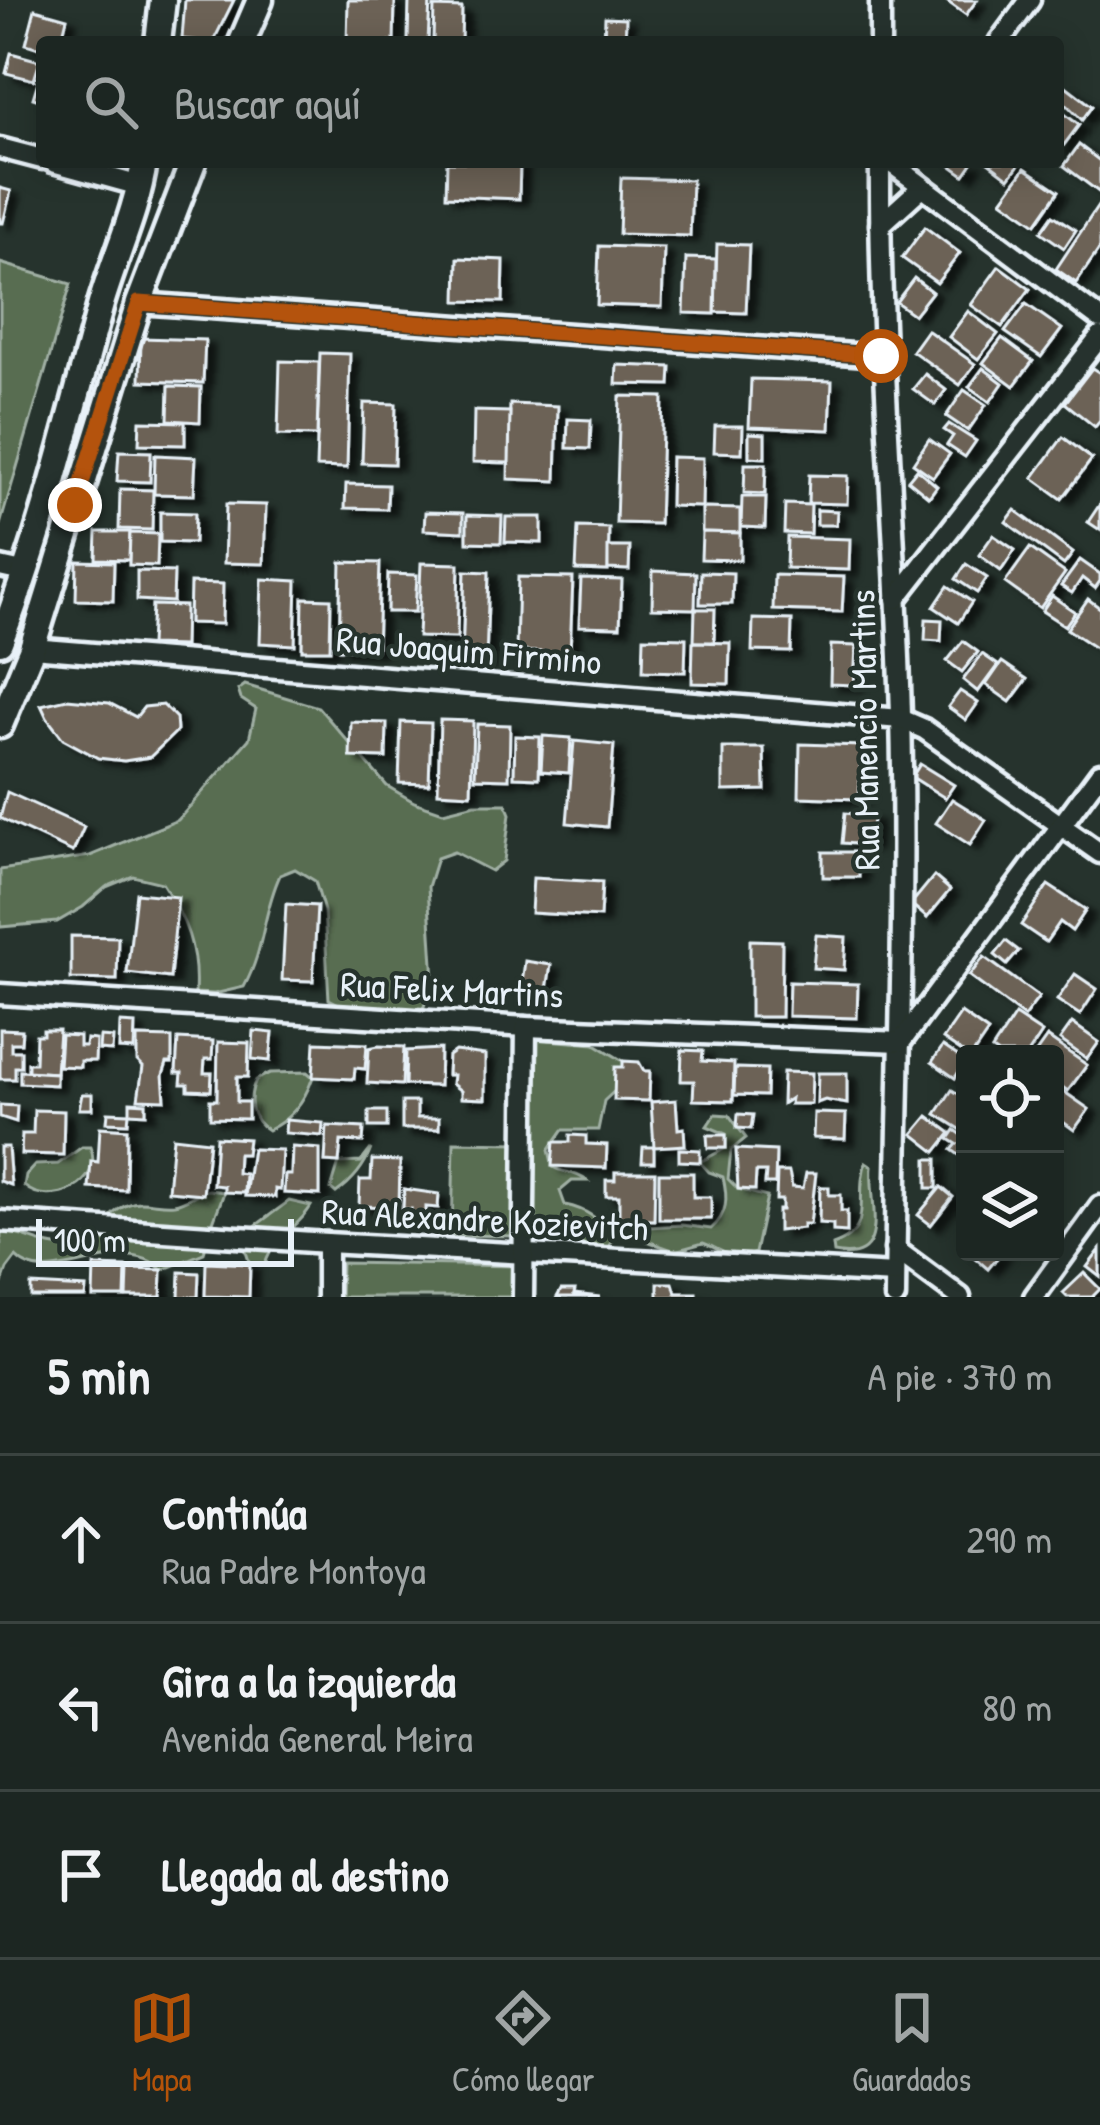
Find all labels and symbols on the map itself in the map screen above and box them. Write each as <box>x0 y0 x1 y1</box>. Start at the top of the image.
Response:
route start <box>854 329 908 383</box>
route end <box>48 478 102 532</box>
street label: Rua Manencio Martins <box>837 589 890 871</box>
street label: Rua Joaquim Firmino <box>335 614 604 685</box>
street label: Rua Felix Martins <box>339 958 565 1019</box>
street label: Rua Alexandre Kozievitch <box>321 1185 649 1252</box>
scale bar <box>36 1213 294 1266</box>

